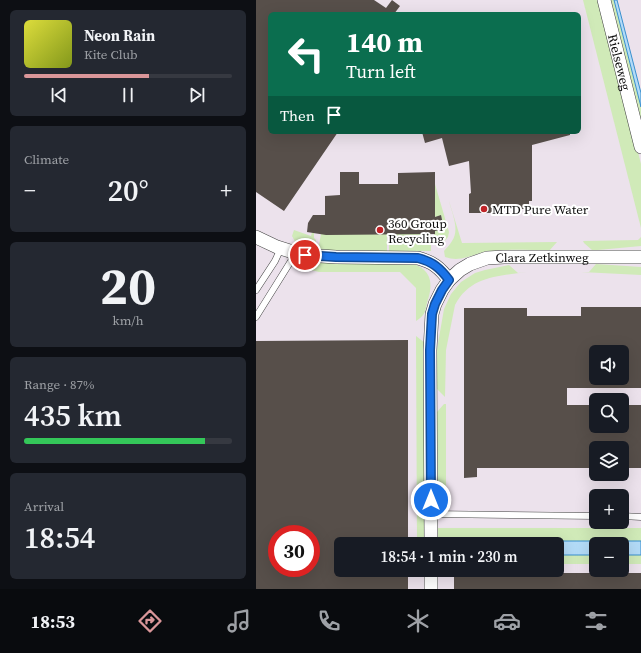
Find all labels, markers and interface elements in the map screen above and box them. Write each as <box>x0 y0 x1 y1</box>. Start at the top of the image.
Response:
text: 140 m <box>346 23 423 61</box>
text: Neon Rain <box>84 25 155 46</box>
icon: left <box>280 28 332 80</box>
street label: Rielseweg <box>604 32 635 92</box>
text: Kite Club <box>84 46 137 63</box>
text: Turn left <box>346 59 416 84</box>
icon: previous <box>48 84 70 106</box>
icon: pause <box>117 84 139 106</box>
icon: next <box>186 84 208 106</box>
icon: arrive <box>323 104 345 126</box>
text: Then <box>280 105 315 126</box>
text: Climate <box>24 151 69 168</box>
text: 20° <box>107 170 149 211</box>
text: − <box>24 175 36 205</box>
text: + <box>220 175 232 205</box>
place label: MTD Pure Water <box>492 201 589 218</box>
marker: MTD Pure Water <box>479 204 489 214</box>
place label: 360 Group Recycling <box>388 215 447 247</box>
marker: 360 Group Recycling <box>375 225 385 235</box>
pin <box>288 238 322 272</box>
icon: arrive <box>294 244 316 266</box>
street label: Clara Zetkinweg <box>495 249 589 266</box>
text: 20 <box>100 250 156 321</box>
text: km/h <box>113 312 143 329</box>
map controls <box>589 345 629 577</box>
button: sound <box>589 345 629 385</box>
text: Range · 87% <box>24 376 95 393</box>
button: search <box>589 393 629 433</box>
text: 435 km <box>24 395 122 436</box>
button: layers <box>589 441 629 481</box>
position arrow <box>410 479 452 521</box>
button: + <box>589 489 629 529</box>
text: Arrival <box>24 498 64 515</box>
text: 18:54 <box>24 517 95 558</box>
speed limit sign: 30 <box>268 525 320 577</box>
button: − <box>589 537 629 577</box>
text: 18:54 · 1 min · 230 m <box>381 546 517 567</box>
icon: directions <box>136 607 164 635</box>
icon: music <box>225 607 253 635</box>
icon: phone <box>315 607 343 635</box>
icon: climate <box>404 607 432 635</box>
icon: car <box>493 607 521 635</box>
icon: filters <box>582 607 610 635</box>
text: 18:53 <box>31 609 75 634</box>

